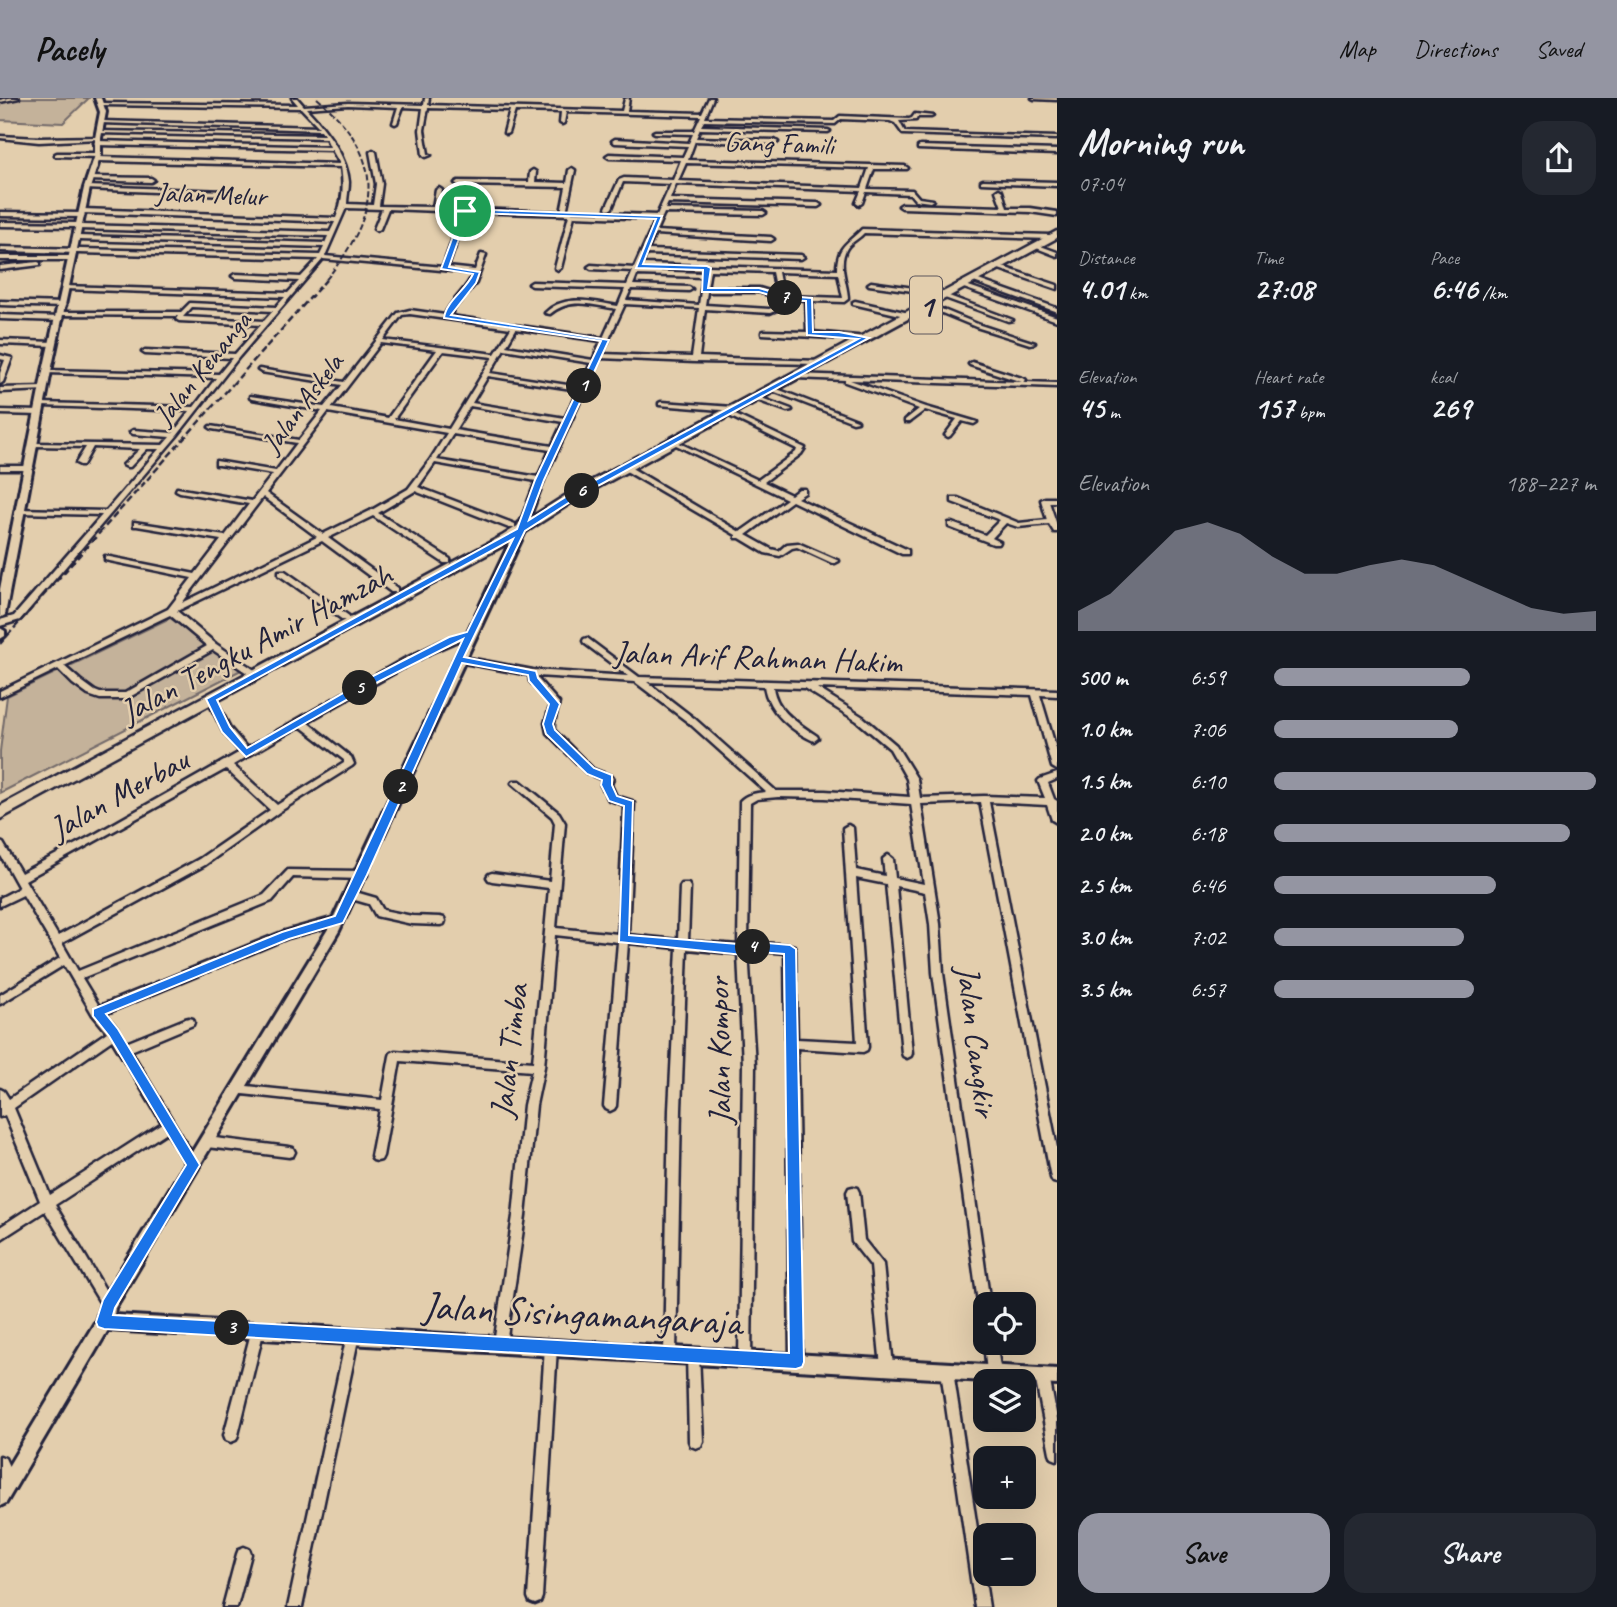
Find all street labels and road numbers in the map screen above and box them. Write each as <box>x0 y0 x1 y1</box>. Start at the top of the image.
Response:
street label: Gang Famili <box>724 124 838 163</box>
street label: Jalan Melur <box>153 175 270 214</box>
road number: 1 <box>910 276 942 334</box>
street label: Jalan Kenanga <box>144 303 260 434</box>
street label: Jalan Askela <box>252 345 352 461</box>
street label: Jalan Tengku Amir Hamzah <box>111 553 401 733</box>
street label: Jalan Arif Rahman Hakim <box>611 631 904 683</box>
street label: Jalan Merbau <box>40 738 198 850</box>
street label: Jalan Cangkir <box>947 961 1007 1122</box>
street label: Jalan Kompor <box>697 975 741 1127</box>
street label: Jalan Timba <box>480 979 538 1122</box>
street label: Jalan Sisingamangaraja <box>419 1281 746 1348</box>

